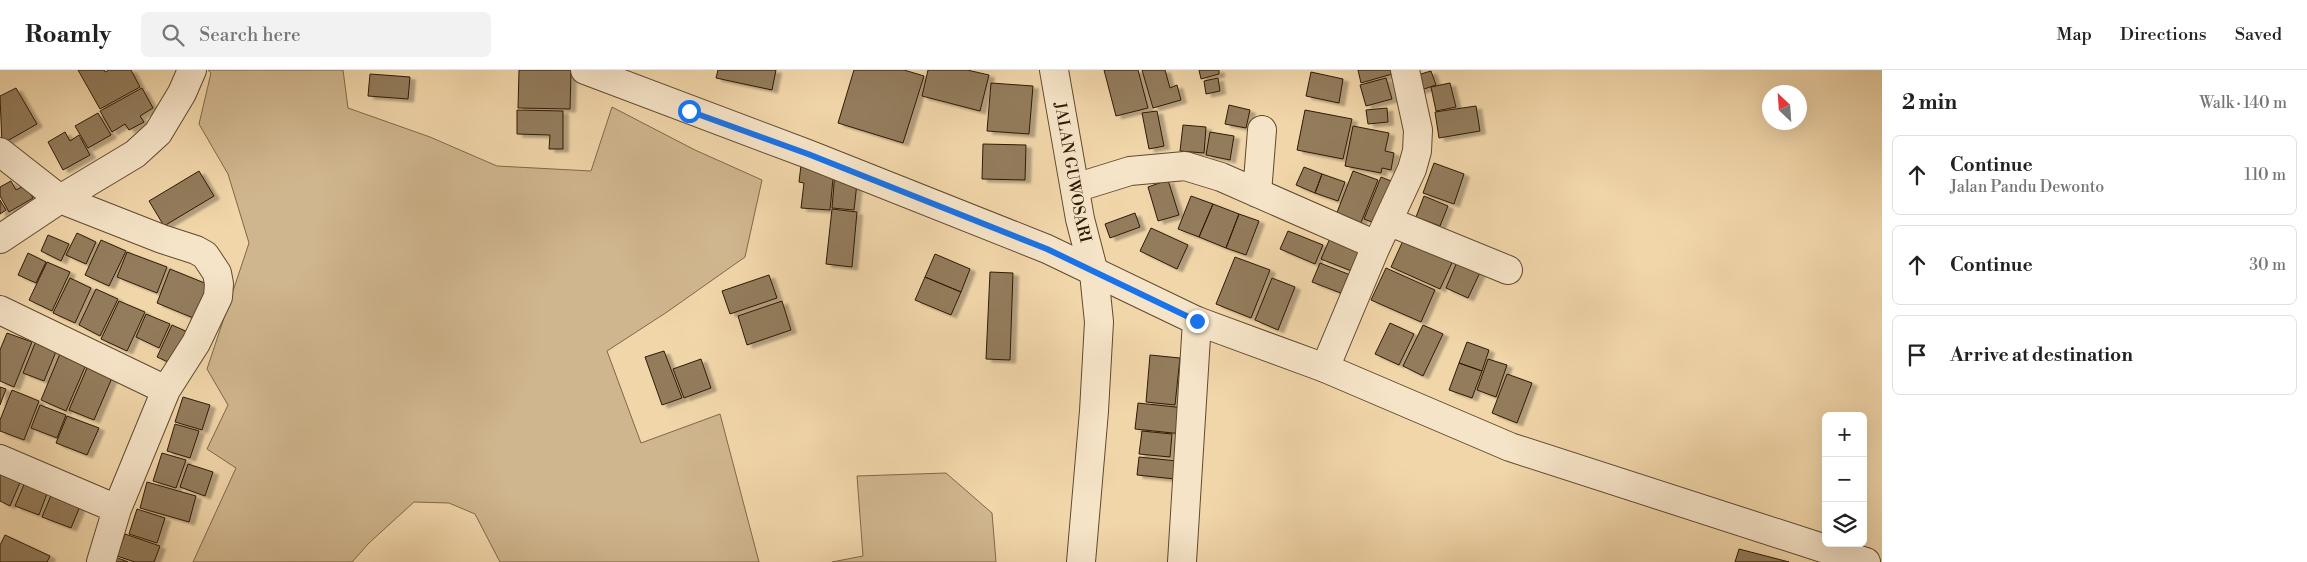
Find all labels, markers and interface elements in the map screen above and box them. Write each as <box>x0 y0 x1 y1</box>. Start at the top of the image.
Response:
search box <box>141 12 491 57</box>
text: Roamly <box>25 20 111 50</box>
icon: search <box>159 21 187 49</box>
text: Search here <box>199 23 301 47</box>
text: Map <box>2056 23 2092 46</box>
text: Directions <box>2120 23 2207 46</box>
text: Saved <box>2235 23 2282 46</box>
north arrow <box>1762 85 1807 130</box>
text: 2 min <box>1902 90 1957 116</box>
text: Walk · 140 m <box>2199 93 2287 113</box>
route start <box>678 100 701 123</box>
street label: JALAN GUWOSARI <box>1050 100 1096 245</box>
text: Continue <box>1950 153 2033 177</box>
icon: ahead <box>1903 161 1931 189</box>
text: 110 m <box>2244 165 2286 185</box>
text: Jalan Pandu Dewonto <box>1950 177 2104 197</box>
icon: ahead <box>1903 251 1931 279</box>
text: Continue <box>1950 253 2033 277</box>
text: 30 m <box>2249 255 2286 275</box>
route end <box>1186 310 1209 333</box>
icon: arrive <box>1903 341 1931 369</box>
text: Arrive at destination <box>1950 343 2133 367</box>
map controls <box>1822 412 1867 547</box>
button: + <box>1822 412 1867 457</box>
button: − <box>1822 457 1867 502</box>
button: layers <box>1822 502 1867 547</box>

